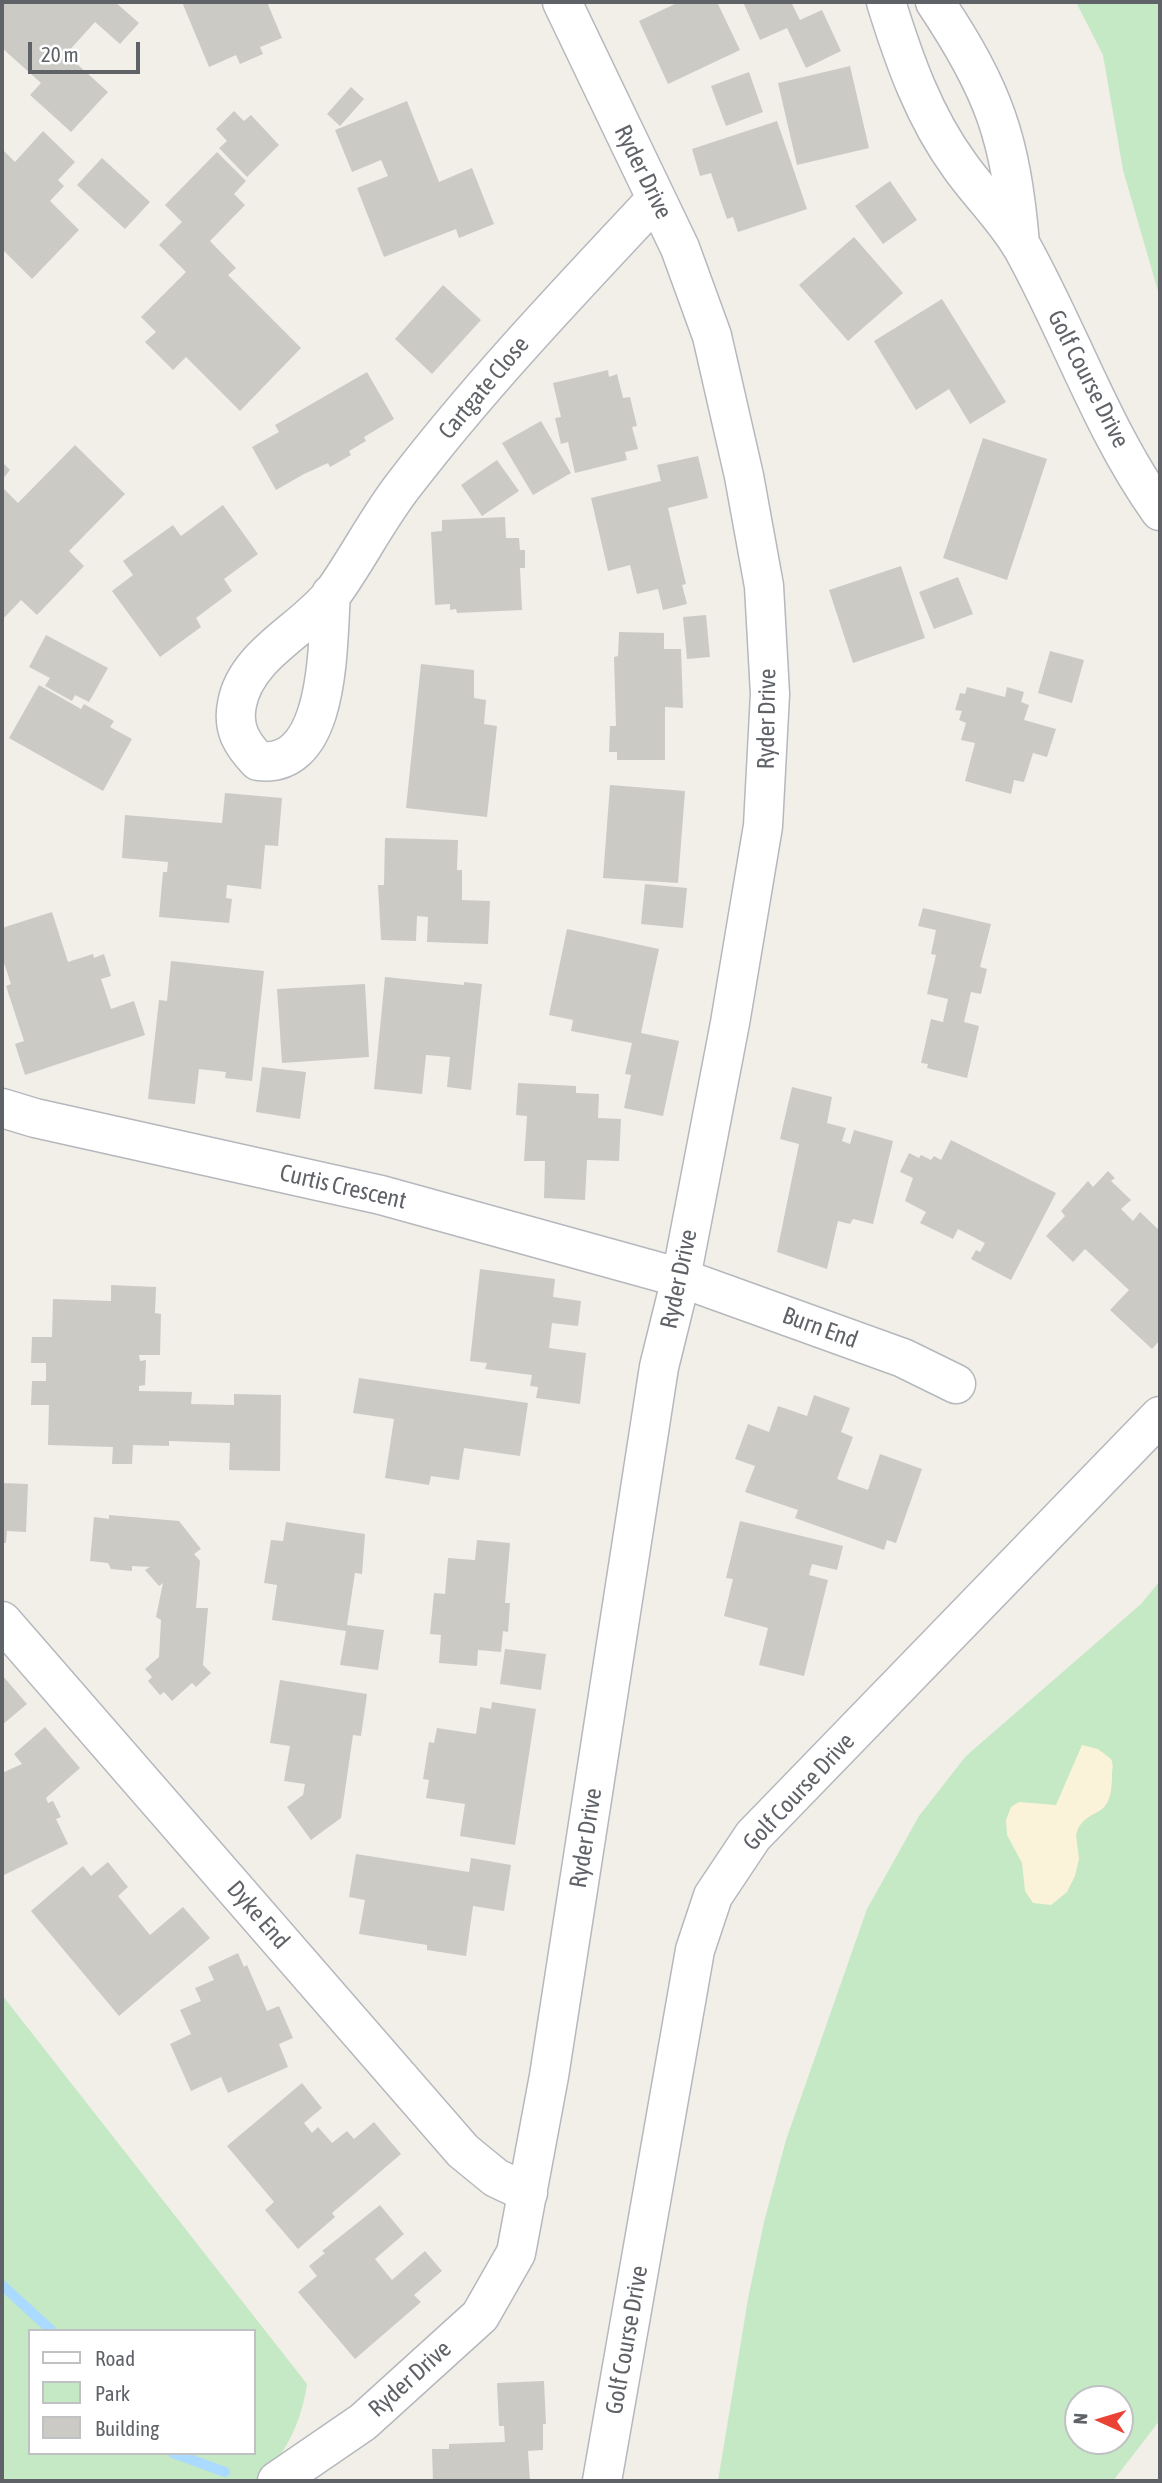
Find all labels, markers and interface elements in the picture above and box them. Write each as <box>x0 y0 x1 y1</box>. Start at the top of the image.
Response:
scale bar <box>32 28 144 72</box>
text: 20 m <box>41 42 79 66</box>
street label: Ryder Drive <box>608 120 678 224</box>
street label: Golf Course Drive <box>1041 306 1135 452</box>
street label: Cartgate Close <box>433 331 535 445</box>
street label: Ryder Drive <box>752 668 782 770</box>
street label: Curtis Crescent <box>277 1158 409 1216</box>
street label: Ryder Drive <box>654 1227 704 1331</box>
street label: Burn End <box>778 1301 862 1355</box>
street label: Golf Course Drive <box>737 1727 861 1857</box>
street label: Ryder Drive <box>564 1786 608 1890</box>
street label: Dyke End <box>221 1875 295 1955</box>
street label: Golf Course Drive <box>600 2264 654 2416</box>
legend <box>28 2329 256 2455</box>
street label: Ryder Drive <box>363 2335 457 2423</box>
text: Road <box>95 2346 135 2370</box>
text: Park <box>95 2381 130 2405</box>
north arrow <box>1064 2385 1134 2455</box>
text: N <box>1069 2412 1091 2425</box>
text: Building <box>95 2416 159 2440</box>

